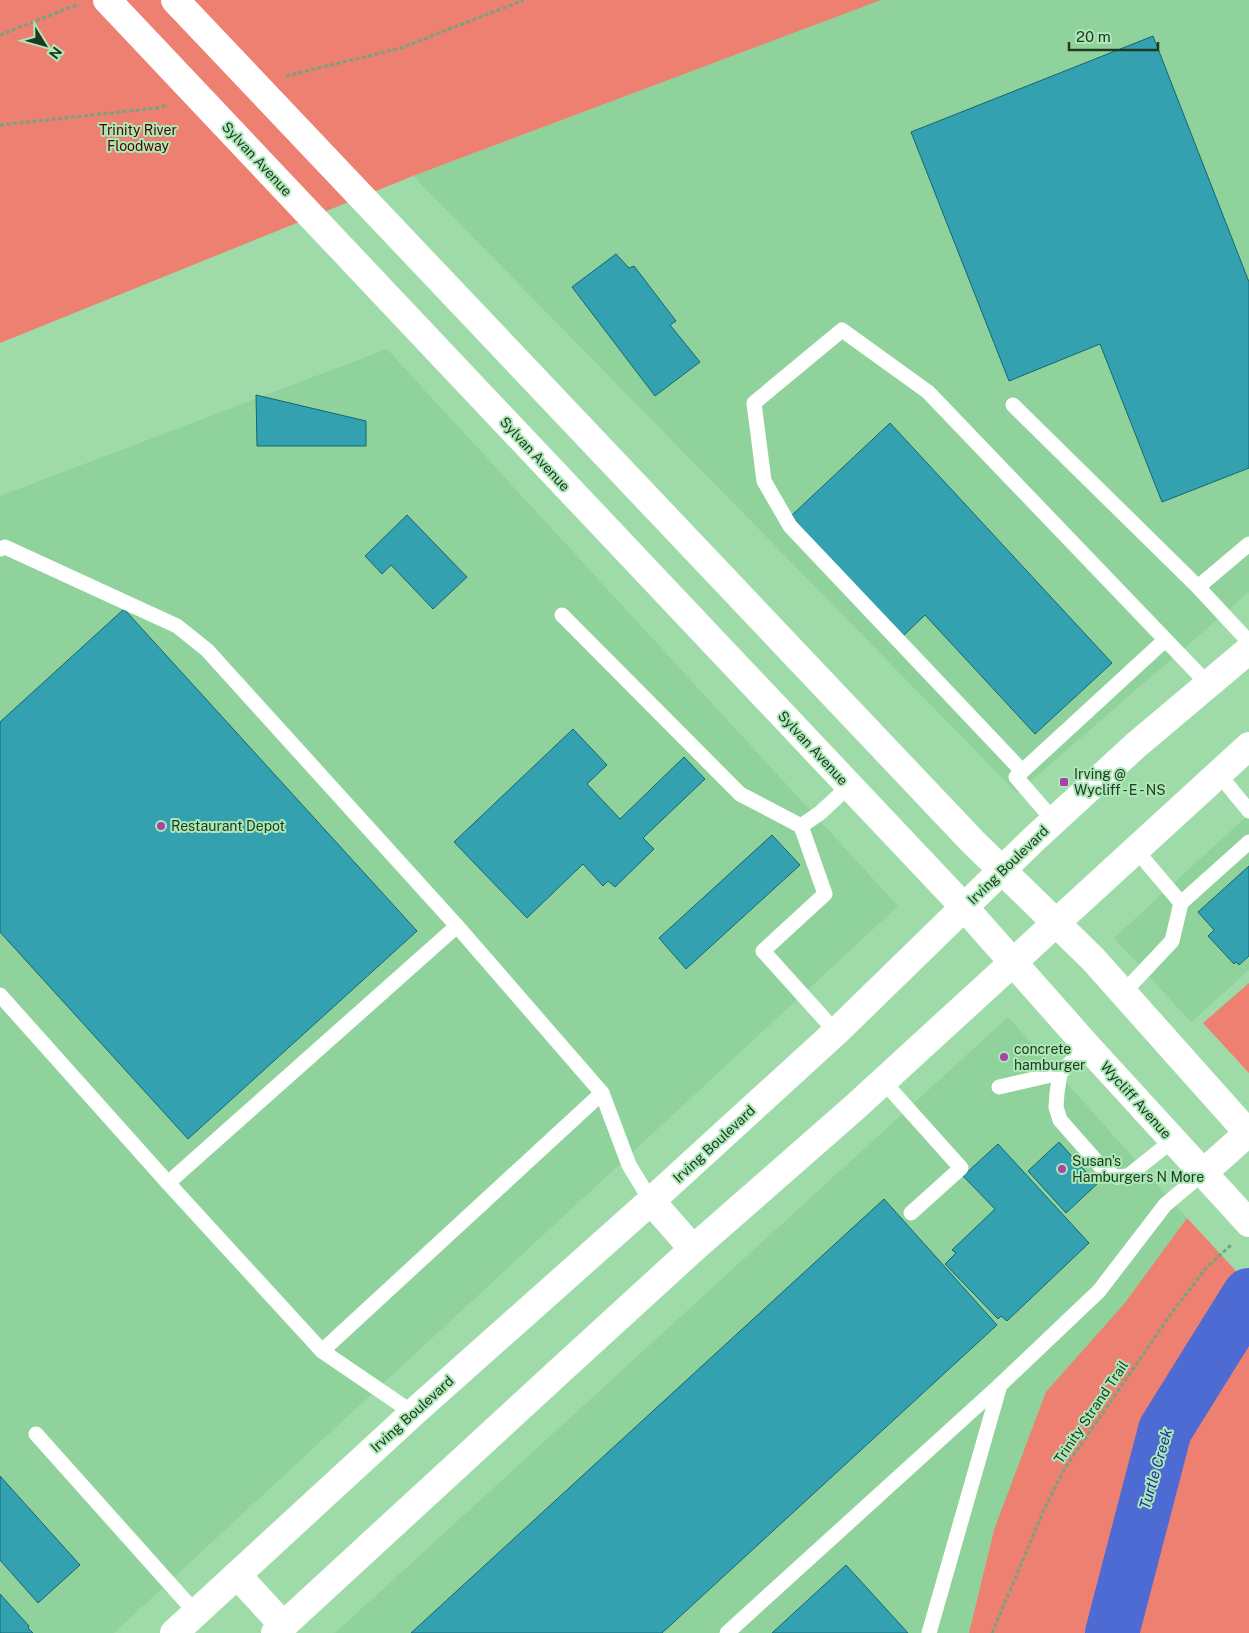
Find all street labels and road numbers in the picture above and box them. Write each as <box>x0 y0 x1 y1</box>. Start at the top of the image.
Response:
street label: Sylvan Avenue <box>219 119 295 199</box>
street label: Sylvan Avenue <box>497 414 573 494</box>
street label: Sylvan Avenue <box>775 708 851 788</box>
street label: Irving Boulevard <box>964 822 1052 908</box>
street label: Wycliff Avenue <box>1097 1058 1175 1142</box>
street label: Irving Boulevard <box>670 1102 758 1186</box>
street label: Trinity Strand Trail <box>1051 1358 1131 1466</box>
street label: Irving Boulevard <box>367 1373 457 1455</box>

